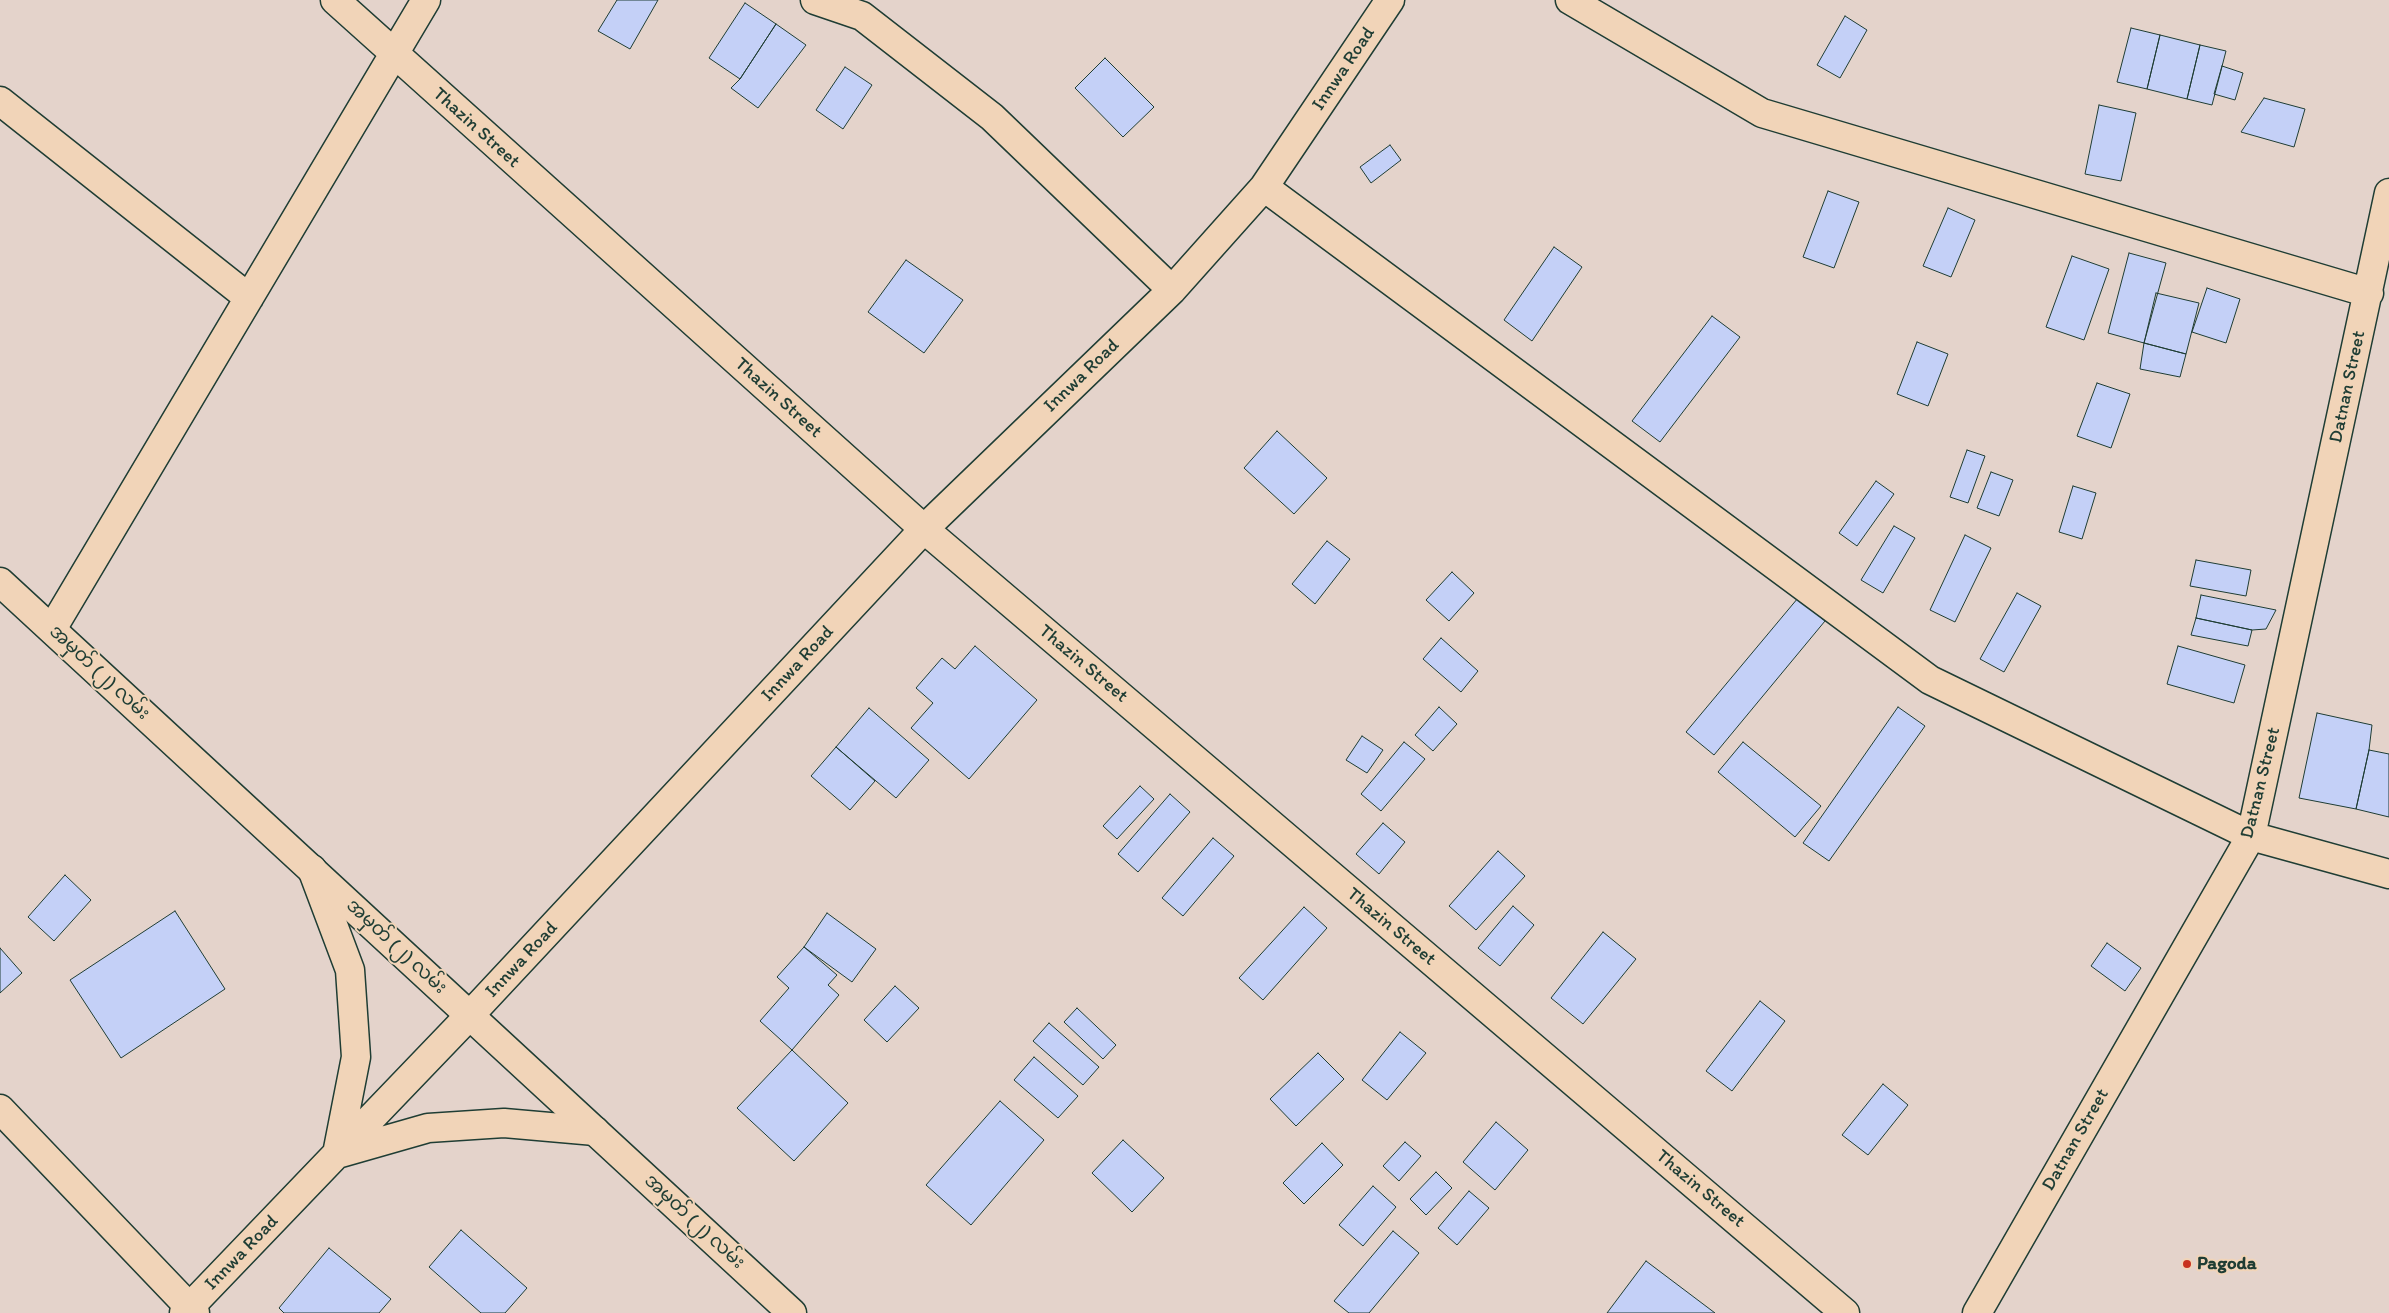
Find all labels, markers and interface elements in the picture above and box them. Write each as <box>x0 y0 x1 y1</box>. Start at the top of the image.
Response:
street label: Innwa Road <box>1308 23 1380 115</box>
street label: Thazin Street <box>428 83 524 173</box>
street label: Datnan Street <box>2325 329 2371 445</box>
street label: Innwa Road <box>1040 334 1124 418</box>
street label: Thazin Street <box>730 353 826 443</box>
street label: Thazin Street <box>1034 620 1132 708</box>
street label: အမှတ် (၂) လမ်း <box>44 621 154 725</box>
street label: Innwa Road <box>757 621 839 707</box>
street label: Datnan Street <box>2236 725 2286 841</box>
street label: Thazin Street <box>1342 883 1440 971</box>
street label: အမှတ် (၂) လမ်း <box>341 895 451 999</box>
street label: Innwa Road <box>481 917 563 1003</box>
street label: Datnan Street <box>2038 1085 2114 1195</box>
street label: Thazin Street <box>1651 1145 1749 1233</box>
street label: အမှတ် (၂) လမ်း <box>639 1170 749 1274</box>
street label: Innwa Road <box>200 1211 284 1295</box>
place label: Pagoda <box>2197 1253 2257 1275</box>
marker: Pagoda <box>2181 1258 2193 1270</box>

